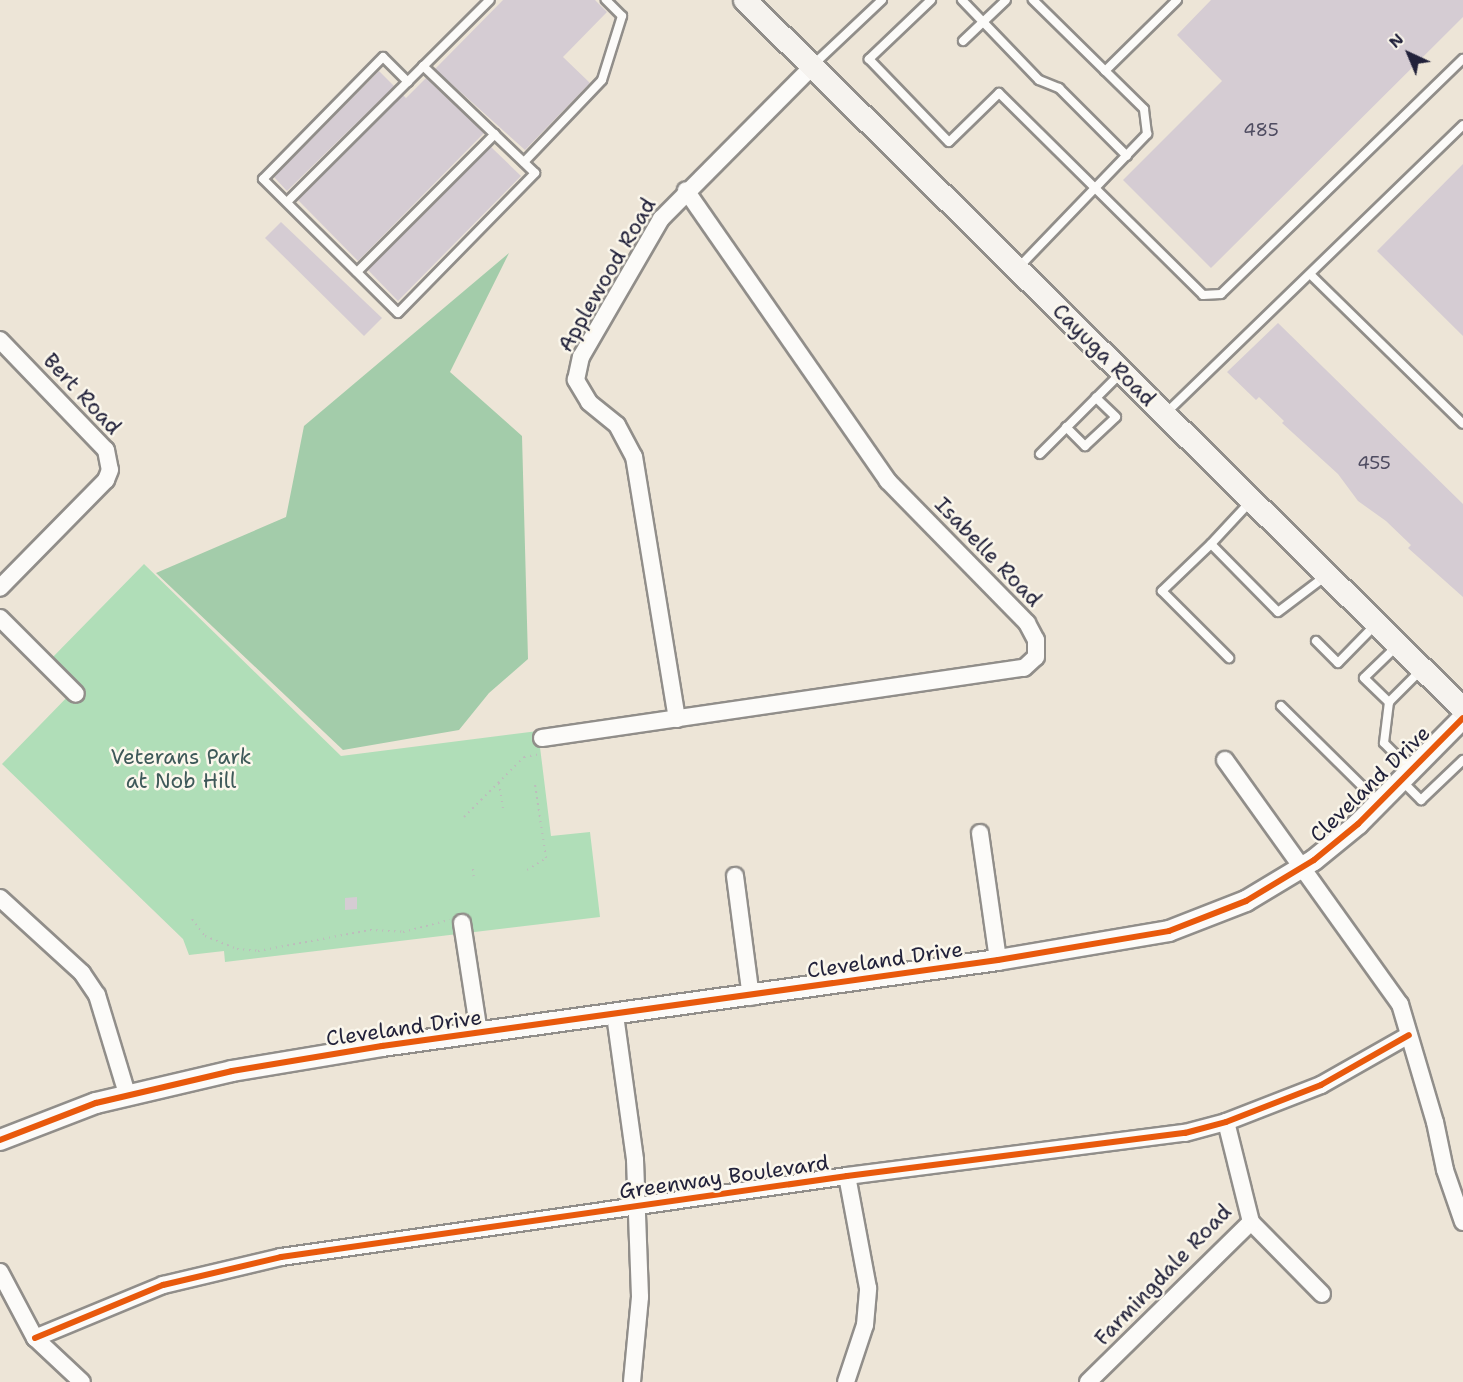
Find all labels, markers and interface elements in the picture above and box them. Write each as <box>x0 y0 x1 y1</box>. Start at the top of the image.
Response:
north arrow <box>1379 24 1439 84</box>
text: N <box>1384 29 1408 53</box>
house number: 485 <box>1243 119 1279 141</box>
street label: Applewood Road <box>553 194 661 356</box>
street label: Cayuga Road <box>1047 298 1161 412</box>
street label: Bert Road <box>38 348 126 440</box>
house number: 455 <box>1357 452 1391 474</box>
street label: Isabelle Road <box>929 492 1047 612</box>
street label: Cleveland Drive <box>1305 720 1435 848</box>
park label: Veterans Park at Nob Hill <box>110 744 252 794</box>
street label: Cleveland Drive <box>805 937 965 983</box>
street label: Cleveland Drive <box>324 1005 484 1051</box>
street label: Greenway Boulevard <box>618 1150 830 1204</box>
street label: Farmingdale Road <box>1089 1199 1237 1351</box>

